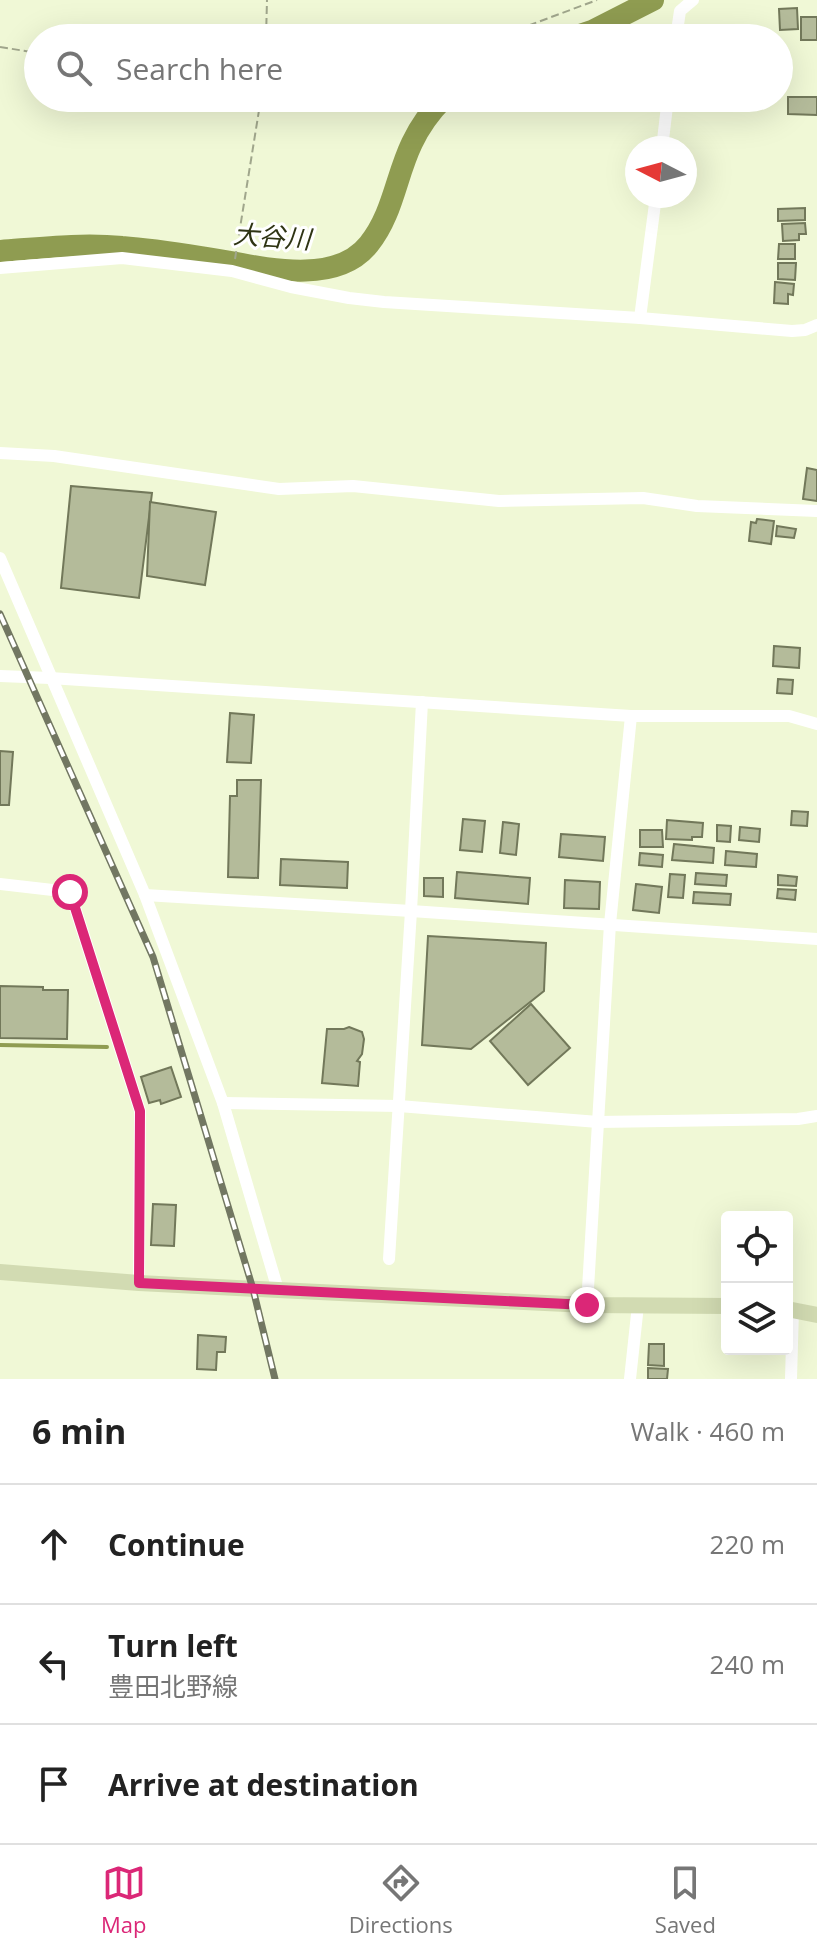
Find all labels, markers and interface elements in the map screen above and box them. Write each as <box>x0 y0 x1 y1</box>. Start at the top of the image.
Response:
search box <box>24 24 793 112</box>
icon: search <box>52 46 96 90</box>
text: Search here <box>116 48 283 89</box>
north arrow <box>625 136 697 208</box>
water label: 大谷川 <box>232 215 315 257</box>
route start <box>52 874 88 910</box>
map controls <box>721 1211 793 1355</box>
button: locate <box>721 1211 793 1283</box>
button: layers <box>721 1283 793 1355</box>
route end <box>569 1287 605 1323</box>
text: 6 min <box>32 1408 126 1454</box>
text: Walk · 460 m <box>631 1413 785 1449</box>
icon: ahead <box>32 1522 76 1566</box>
text: Continue <box>108 1524 245 1565</box>
text: 220 m <box>710 1526 785 1562</box>
text: Turn left <box>108 1625 238 1666</box>
icon: left <box>32 1642 76 1686</box>
text: 240 m <box>710 1646 785 1682</box>
text: 豊田北野線 <box>108 1668 238 1704</box>
icon: arrive <box>32 1762 76 1806</box>
text: Arrive at destination <box>108 1764 419 1805</box>
tab: Map <box>101 1861 147 1939</box>
tab: Directions <box>349 1861 453 1939</box>
tab: Saved <box>655 1861 716 1939</box>

